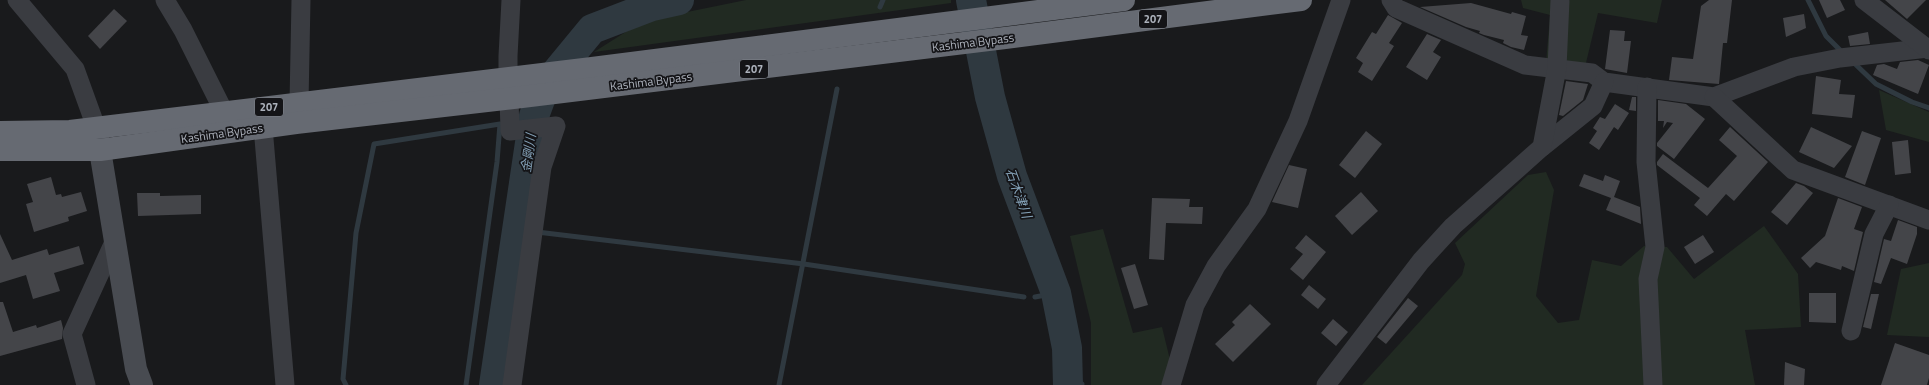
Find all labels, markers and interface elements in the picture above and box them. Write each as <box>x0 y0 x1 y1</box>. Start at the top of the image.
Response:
road number: 207 <box>1139 10 1167 28</box>
street label: Kashima Bypass <box>931 27 1016 56</box>
road number: 207 <box>740 60 768 78</box>
street label: Kashima Bypass <box>609 66 694 95</box>
road number: 207 <box>255 98 283 116</box>
street label: Kashima Bypass <box>180 118 265 148</box>
water label: 金剛川 <box>515 130 541 174</box>
water label: 石木津川 <box>1001 165 1038 223</box>

